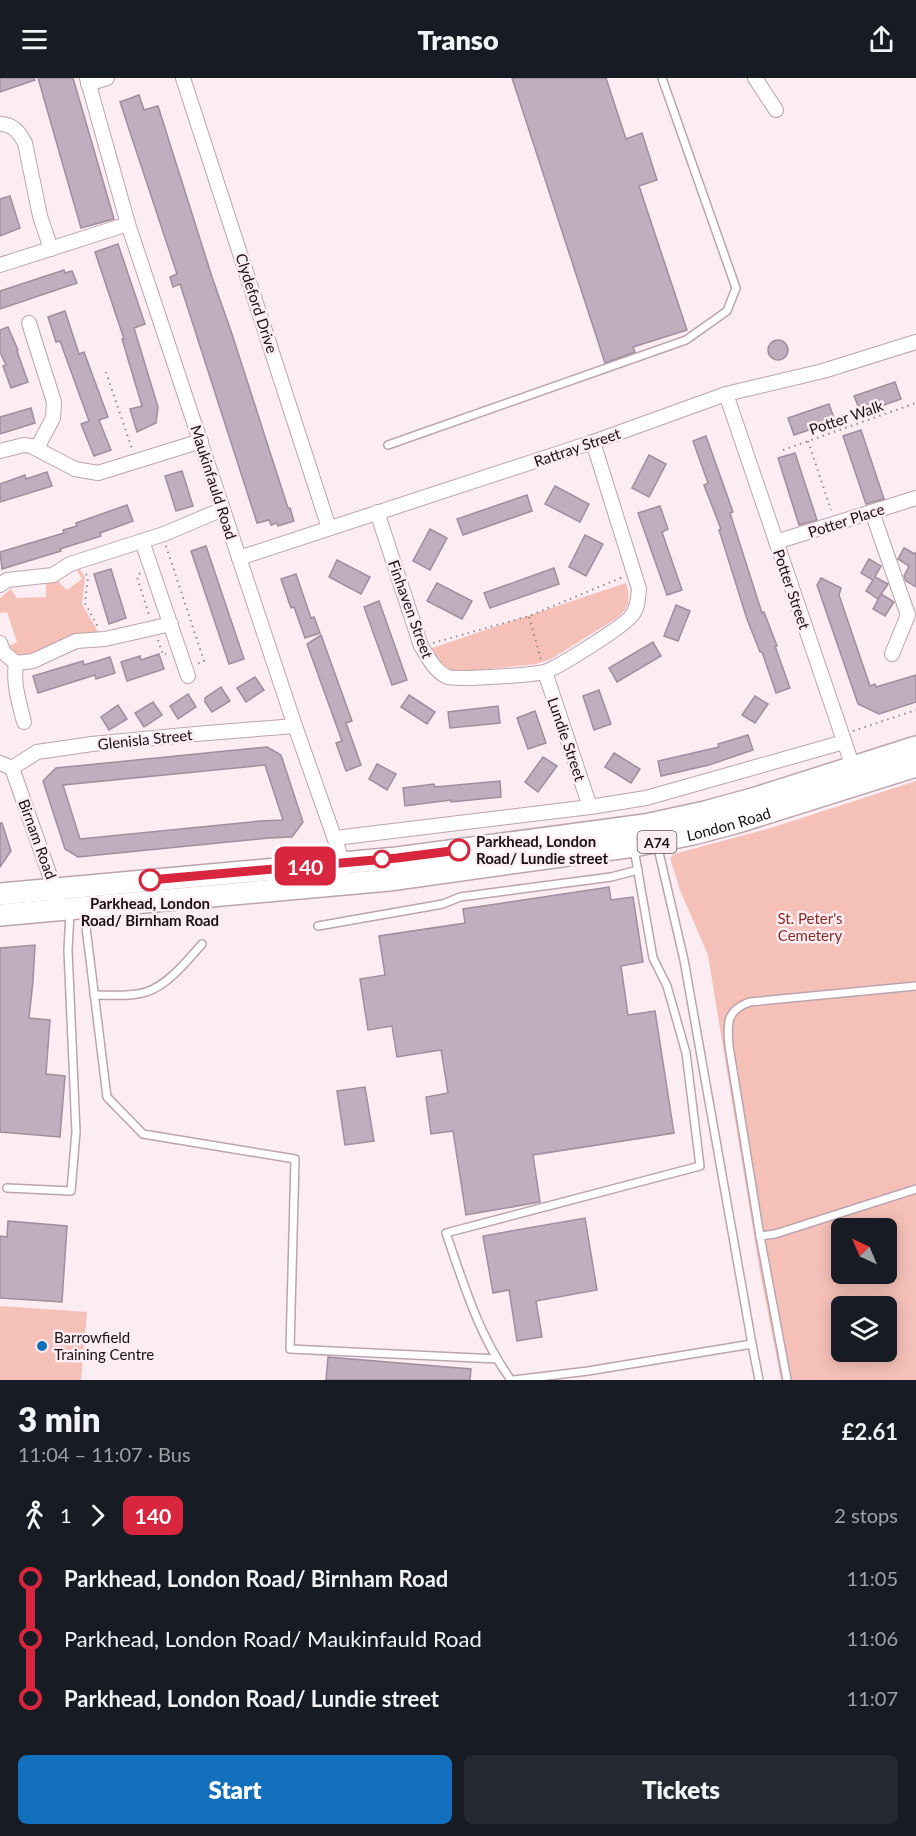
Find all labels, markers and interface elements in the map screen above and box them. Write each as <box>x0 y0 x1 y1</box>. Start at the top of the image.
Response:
icon: menu <box>18 23 51 56</box>
text: Transo <box>417 23 499 56</box>
icon: share <box>865 23 898 56</box>
street label: Clydeford Drive <box>232 251 282 355</box>
street label: Potter Walk <box>807 396 886 438</box>
street label: Maukinfauld Road <box>187 423 241 541</box>
street label: Rattray Street <box>531 424 623 470</box>
street label: Potter Place <box>806 499 886 541</box>
street label: Potter Street <box>770 547 814 632</box>
street label: Finhaven Street <box>385 557 437 661</box>
street label: Lundie Street <box>544 695 590 784</box>
street label: Glenisla Street <box>97 725 194 753</box>
street label: Birnam Road <box>15 797 61 881</box>
street label: London Road <box>685 803 773 844</box>
road number: A74 <box>638 831 676 853</box>
place label: Parkhead, London Road/ Lundie street <box>476 832 608 867</box>
marker: Parkhead, London Road/ Lundie street <box>448 839 470 861</box>
line badge: 140 <box>270 846 340 886</box>
unlabelled marker <box>373 850 391 868</box>
text: 140 <box>287 854 323 879</box>
marker: Parkhead, London Road/ Birnham Road <box>139 869 161 891</box>
place label: Parkhead, London Road/ Birnham Road <box>81 894 219 929</box>
park label: St. Peter's Cemetery <box>777 909 843 944</box>
north arrow <box>831 1218 897 1284</box>
map controls <box>831 1218 897 1362</box>
button: layers <box>831 1296 897 1362</box>
place label: Barrowfield Training Centre <box>54 1328 154 1363</box>
marker: Barrowfield Training Centre <box>35 1339 49 1353</box>
text: 3 min <box>18 1399 100 1439</box>
text: £2.61 <box>842 1418 898 1445</box>
text: 11:04 – 11:07 · Bus <box>18 1442 191 1466</box>
icon: walk <box>18 1499 51 1532</box>
icon: forward <box>81 1499 114 1532</box>
text: 1 <box>60 1503 72 1527</box>
text: 140 <box>135 1503 171 1528</box>
text: 2 stops <box>834 1503 898 1527</box>
text: Parkhead, London Road/ Birnham Road <box>64 1565 448 1592</box>
text: 11:05 <box>847 1566 898 1590</box>
text: Parkhead, London Road/ Maukinfauld Road <box>64 1625 482 1652</box>
text: 11:06 <box>847 1626 898 1650</box>
text: Parkhead, London Road/ Lundie street <box>64 1685 439 1712</box>
text: 11:07 <box>847 1686 898 1710</box>
button: Start <box>18 1755 452 1824</box>
button: Tickets <box>464 1755 898 1824</box>

